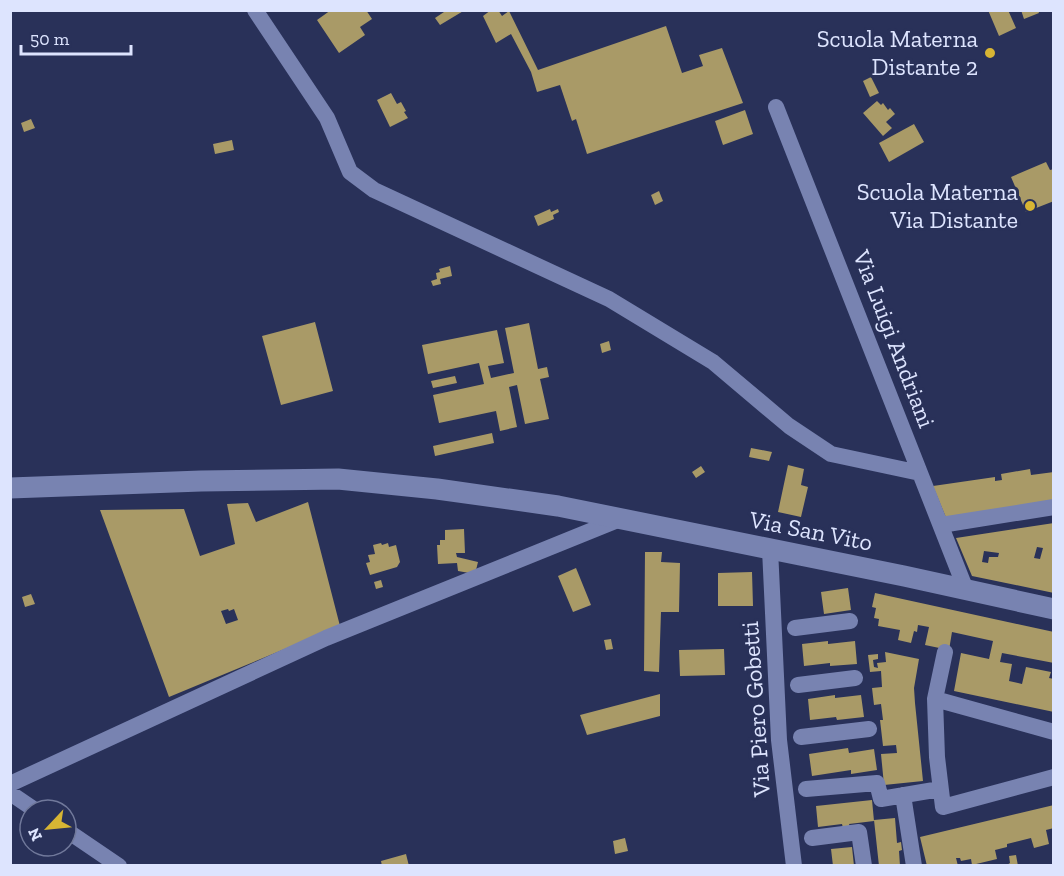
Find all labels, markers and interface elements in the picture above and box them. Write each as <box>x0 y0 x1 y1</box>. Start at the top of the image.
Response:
scale bar <box>21 18 130 56</box>
place label: Scuola Materna Distante 2 <box>817 24 978 81</box>
text: 50 m <box>30 28 70 50</box>
marker: Scuola Materna Distante 2 <box>983 46 997 60</box>
place label: Scuola Materna Via Distante <box>857 177 1018 234</box>
marker: Scuola Materna Via Distante <box>1023 199 1037 213</box>
street label: Via Luigi Andriani <box>847 245 942 432</box>
street label: Via San Vito <box>746 504 875 557</box>
street label: Via Piero Gobetti <box>735 620 776 799</box>
north arrow <box>18 798 78 858</box>
text: N <box>24 825 46 844</box>

